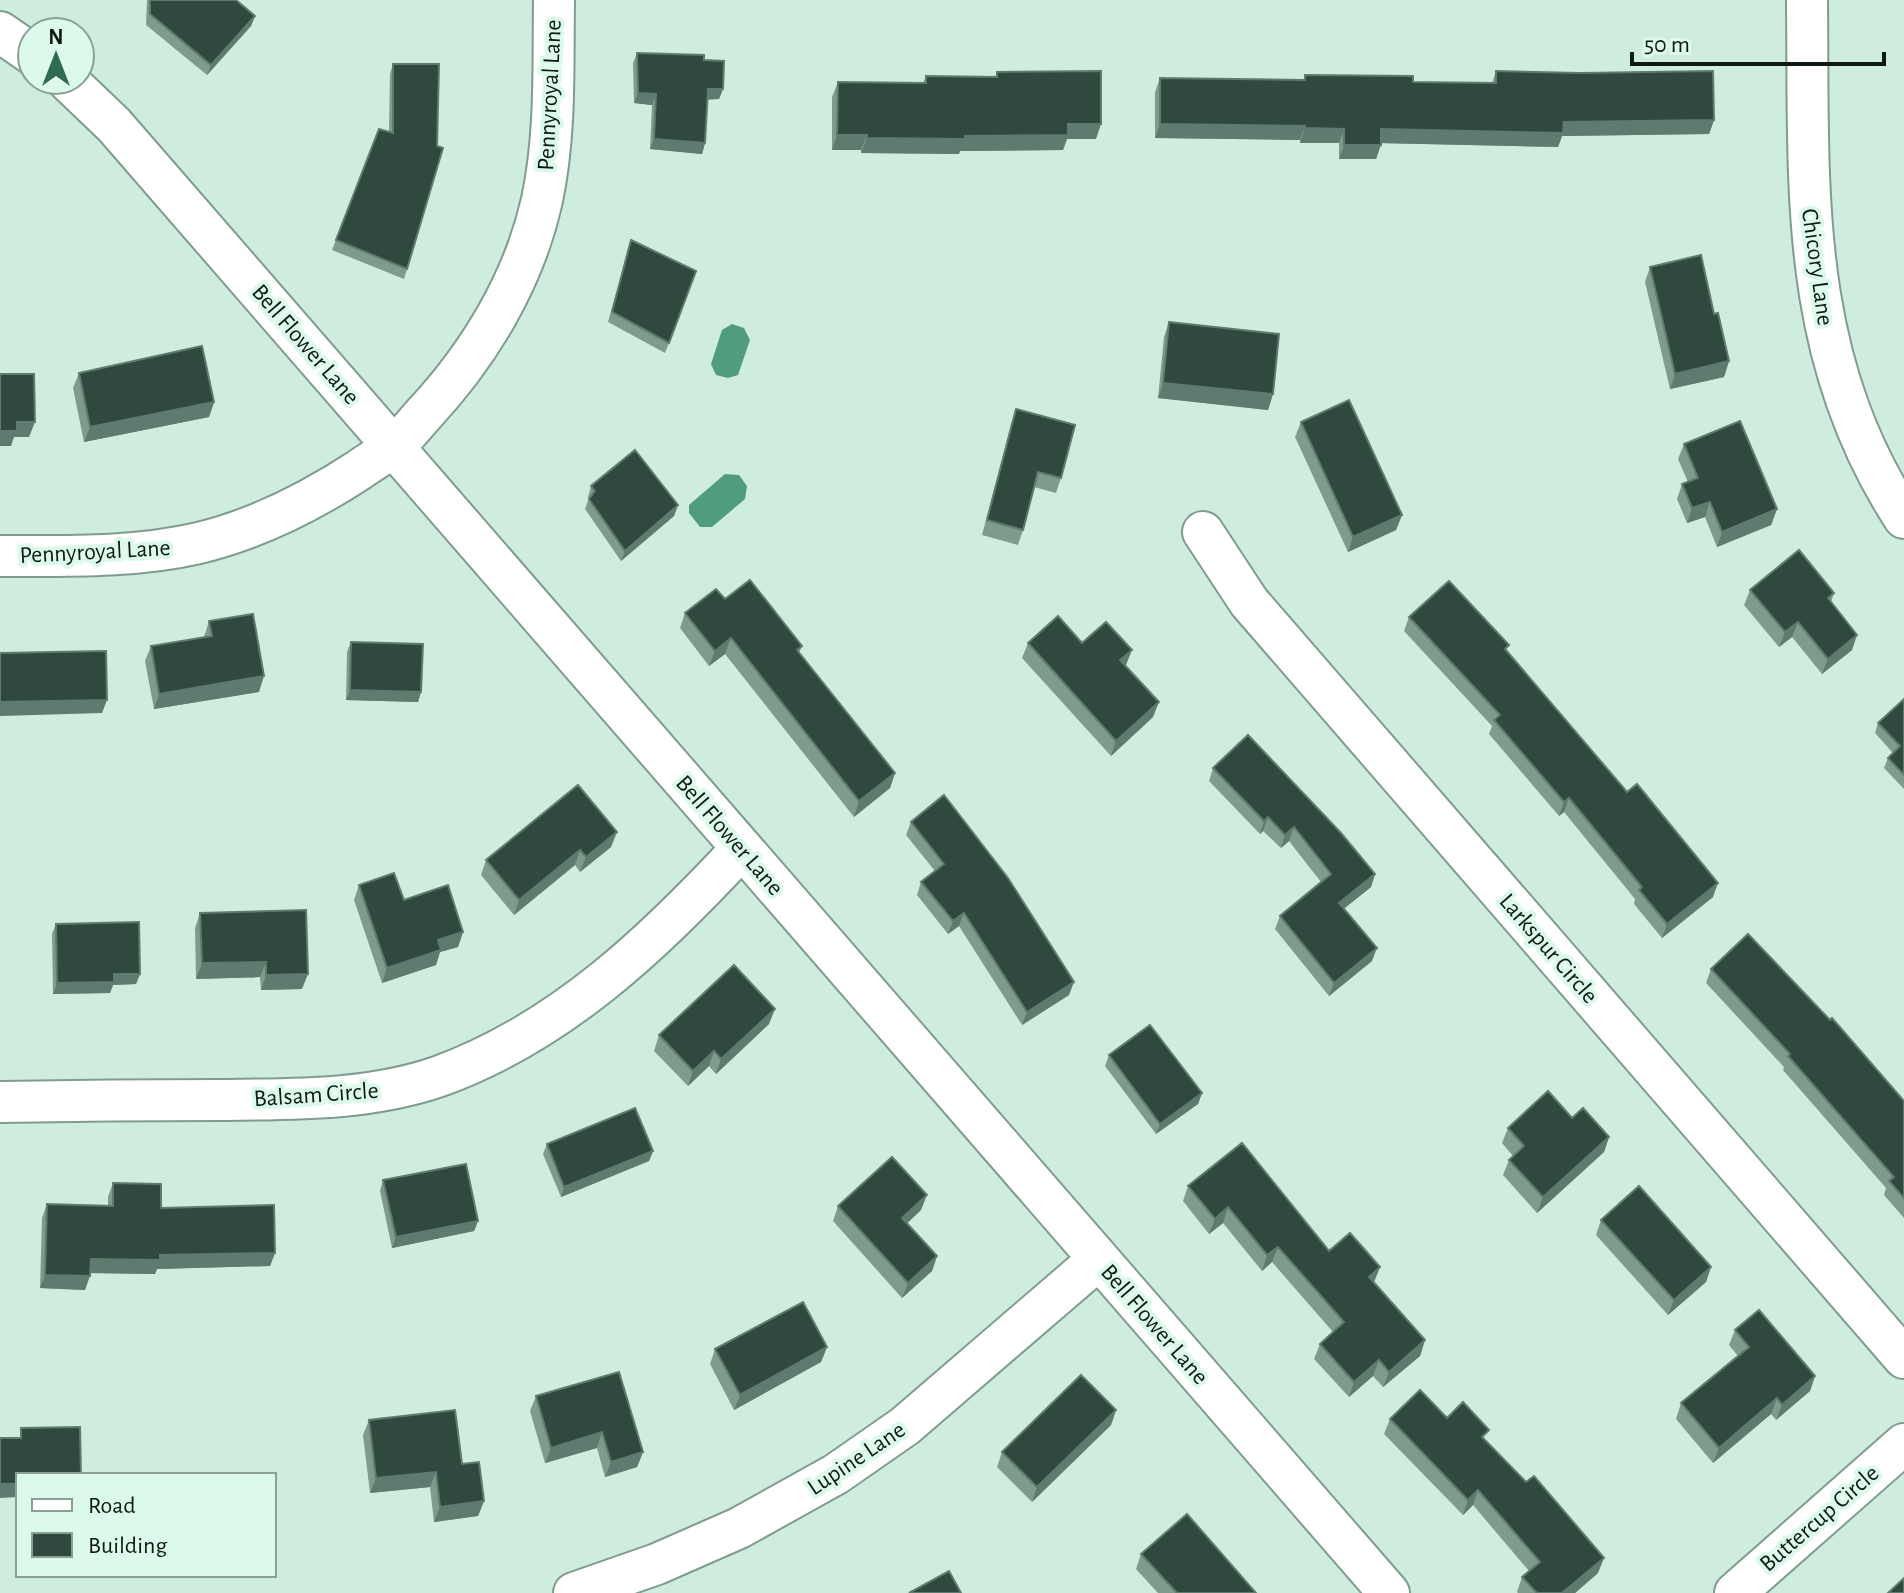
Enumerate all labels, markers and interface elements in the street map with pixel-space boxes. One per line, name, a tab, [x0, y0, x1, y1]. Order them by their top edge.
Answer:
north arrow	[16, 16, 96, 96]
scale bar	[1632, 16, 1884, 66]
street label: Pennyroyal Lane	[534, 19, 566, 171]
text: N	[48, 26, 64, 48]
text: 50 m	[1644, 33, 1690, 57]
street label: Chicory Lane	[1797, 207, 1837, 327]
street label: Bell Flower Lane	[247, 280, 364, 409]
street label: Pennyroyal Lane	[19, 536, 171, 568]
street label: Bell Flower Lane	[671, 771, 788, 900]
street label: Larkspur Circle	[1494, 889, 1602, 1008]
street label: Balsam Circle	[253, 1079, 379, 1111]
street label: Bell Flower Lane	[1096, 1260, 1213, 1389]
street label: Lupine Lane	[803, 1418, 910, 1500]
street label: Buttercup Circle	[1756, 1461, 1884, 1577]
legend	[16, 1473, 276, 1577]
text: Road	[88, 1494, 136, 1518]
text: Building	[88, 1534, 167, 1558]

